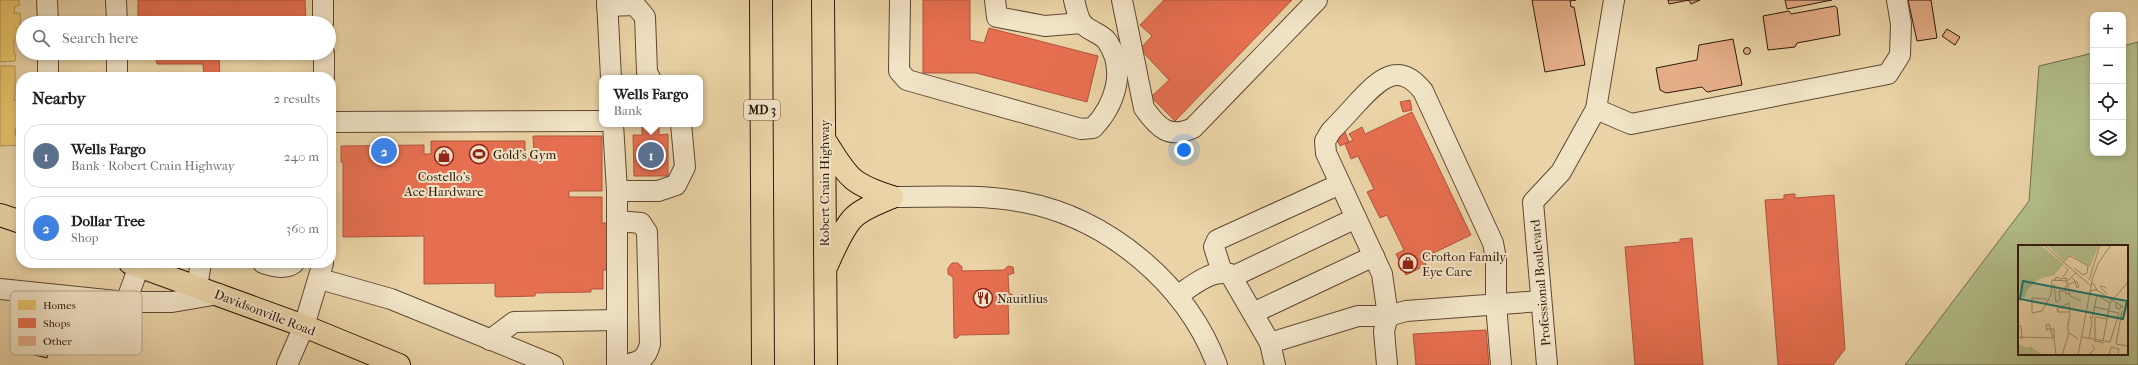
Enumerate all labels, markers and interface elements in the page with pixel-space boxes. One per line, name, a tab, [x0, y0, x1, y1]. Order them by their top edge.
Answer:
map controls	[2090, 12, 2126, 156]
button: +	[2090, 12, 2126, 48]
search box	[16, 16, 336, 60]
icon: search	[30, 27, 52, 49]
text: Search here	[62, 29, 138, 47]
button: −	[2090, 48, 2126, 84]
popup	[599, 75, 703, 127]
button: locate	[2090, 84, 2126, 120]
text: Wells Fargo	[614, 85, 688, 103]
text: Nearby	[32, 88, 86, 108]
text: 2 results	[274, 91, 320, 106]
road number: MD 3	[744, 100, 780, 120]
text: Bank	[614, 103, 642, 118]
street label: Robert Crain Highway	[817, 119, 832, 246]
button: layers	[2090, 120, 2126, 156]
pin: 2	[371, 136, 397, 166]
text: Wells Fargo	[71, 140, 146, 158]
pin: 1	[638, 140, 664, 170]
your location	[1174, 140, 1194, 160]
sports icon: Gold's Gym	[468, 143, 490, 165]
shop icon: Costello's Ace Hardware	[433, 145, 455, 167]
place label: Gold's Gym	[493, 147, 557, 162]
text: 1	[44, 149, 48, 164]
text: 240 m	[284, 149, 319, 164]
text: Bank · Robert Crain Highway	[71, 158, 235, 173]
place label: Costello's Ace Hardware	[403, 169, 484, 199]
text: Dollar Tree	[71, 212, 145, 230]
street label: Professional Boulevard	[1527, 218, 1554, 347]
text: 2	[43, 221, 49, 236]
text: 360 m	[286, 221, 319, 236]
text: Shop	[71, 230, 99, 245]
inset map	[2018, 245, 2128, 355]
place label: Crofton Family Eye Care	[1422, 249, 1507, 279]
shop icon: Crofton Family Eye Care	[1397, 252, 1419, 274]
street label: Davidsonville Road	[212, 286, 318, 339]
restaurant icon: Nauitlius	[972, 287, 994, 309]
legend	[10, 291, 142, 355]
place label: Nauitlius	[997, 291, 1048, 306]
text: Homes	[43, 299, 76, 312]
text: Shops	[43, 317, 70, 330]
text: Other	[43, 335, 72, 348]

